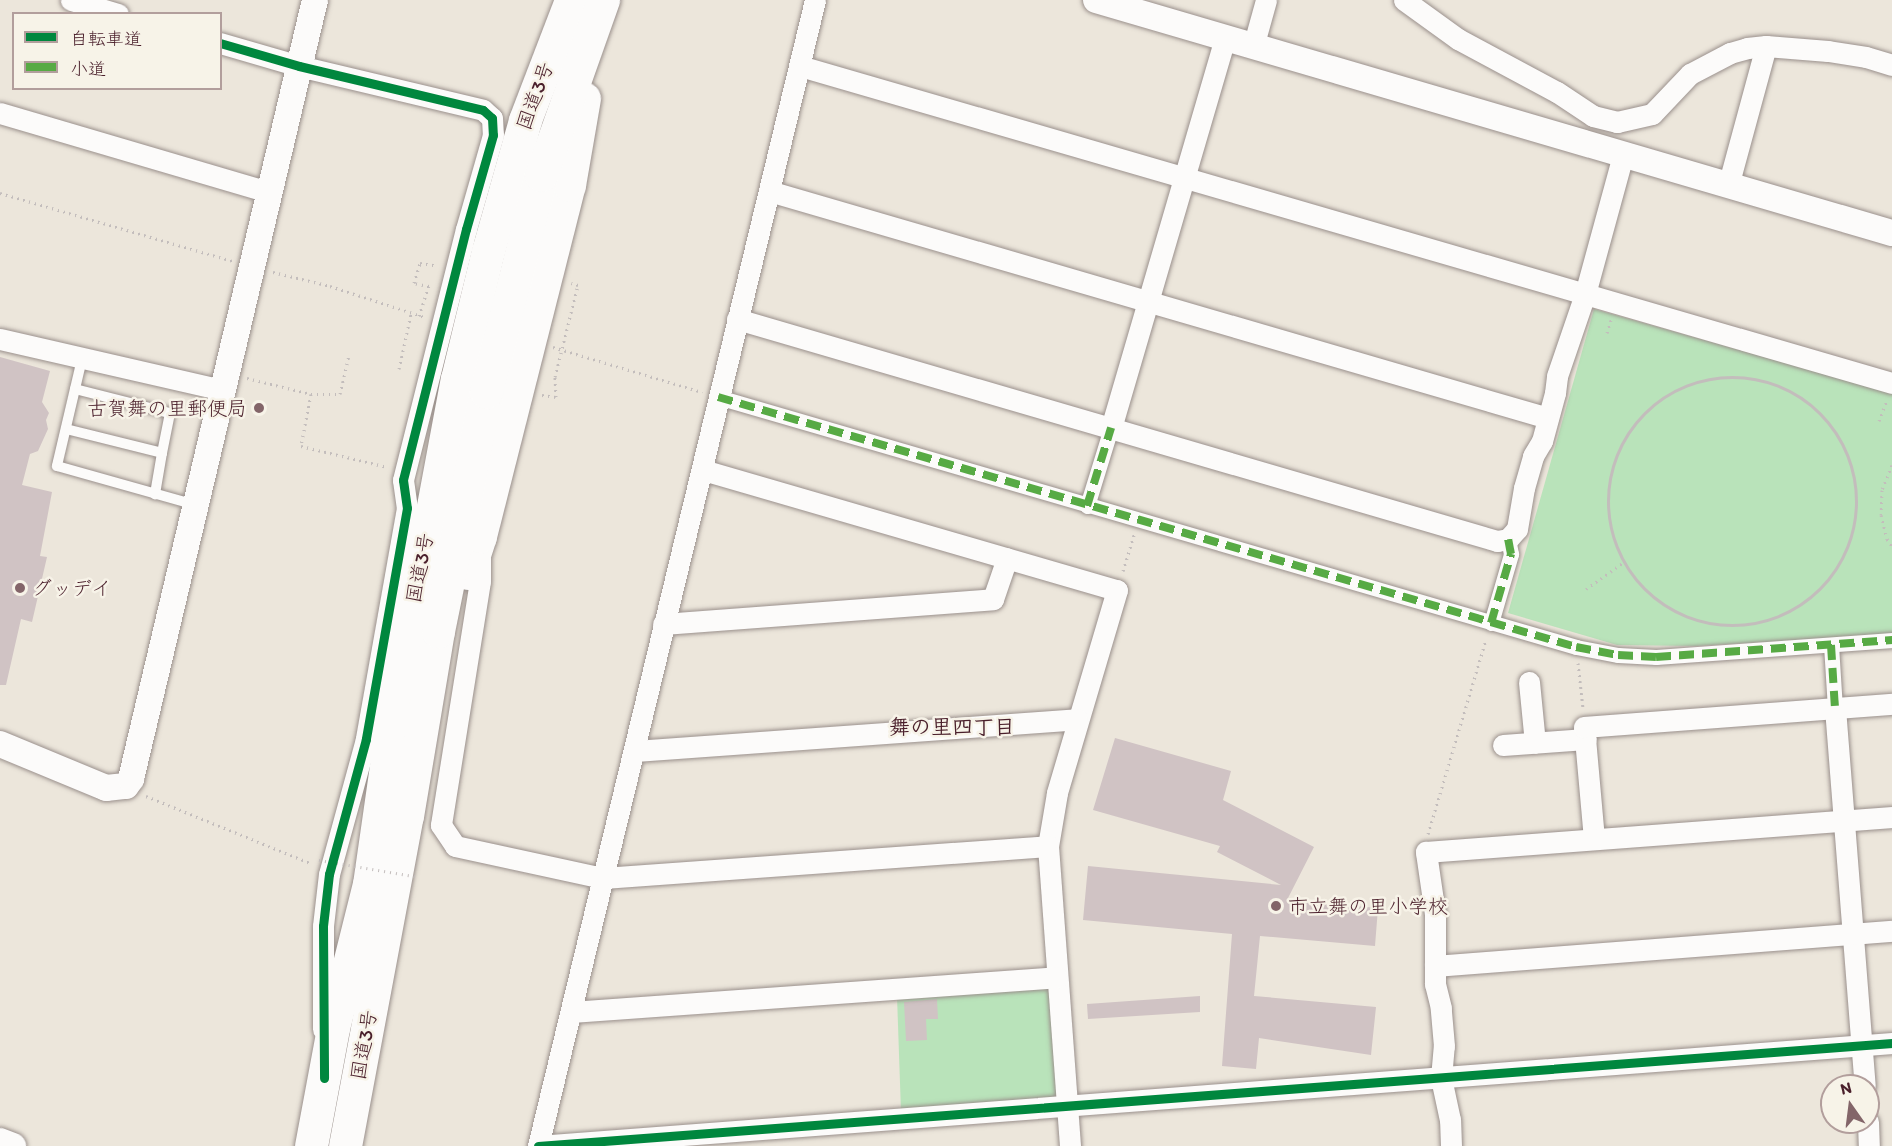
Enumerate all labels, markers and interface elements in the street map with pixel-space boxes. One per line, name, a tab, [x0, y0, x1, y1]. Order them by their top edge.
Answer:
legend	[12, 12, 222, 90]
text: 自転車道	[70, 28, 142, 50]
text: 小道	[70, 58, 106, 80]
street label: 国道3号	[512, 59, 558, 133]
place label: 古賀舞の里郵便局	[87, 396, 247, 420]
marker: 古賀舞の里郵便局	[252, 401, 266, 415]
street label: 国道3号	[401, 531, 439, 605]
place label: グッデイ	[32, 576, 112, 600]
marker: グッデイ	[13, 581, 27, 595]
district label: 舞の里四丁目	[889, 714, 1015, 740]
place label: 市立舞の里小学校	[1288, 894, 1448, 918]
marker: 市立舞の里小学校	[1269, 899, 1283, 913]
street label: 国道3号	[346, 1008, 382, 1082]
north arrow	[1820, 1074, 1880, 1134]
text: N	[1838, 1077, 1854, 1099]

